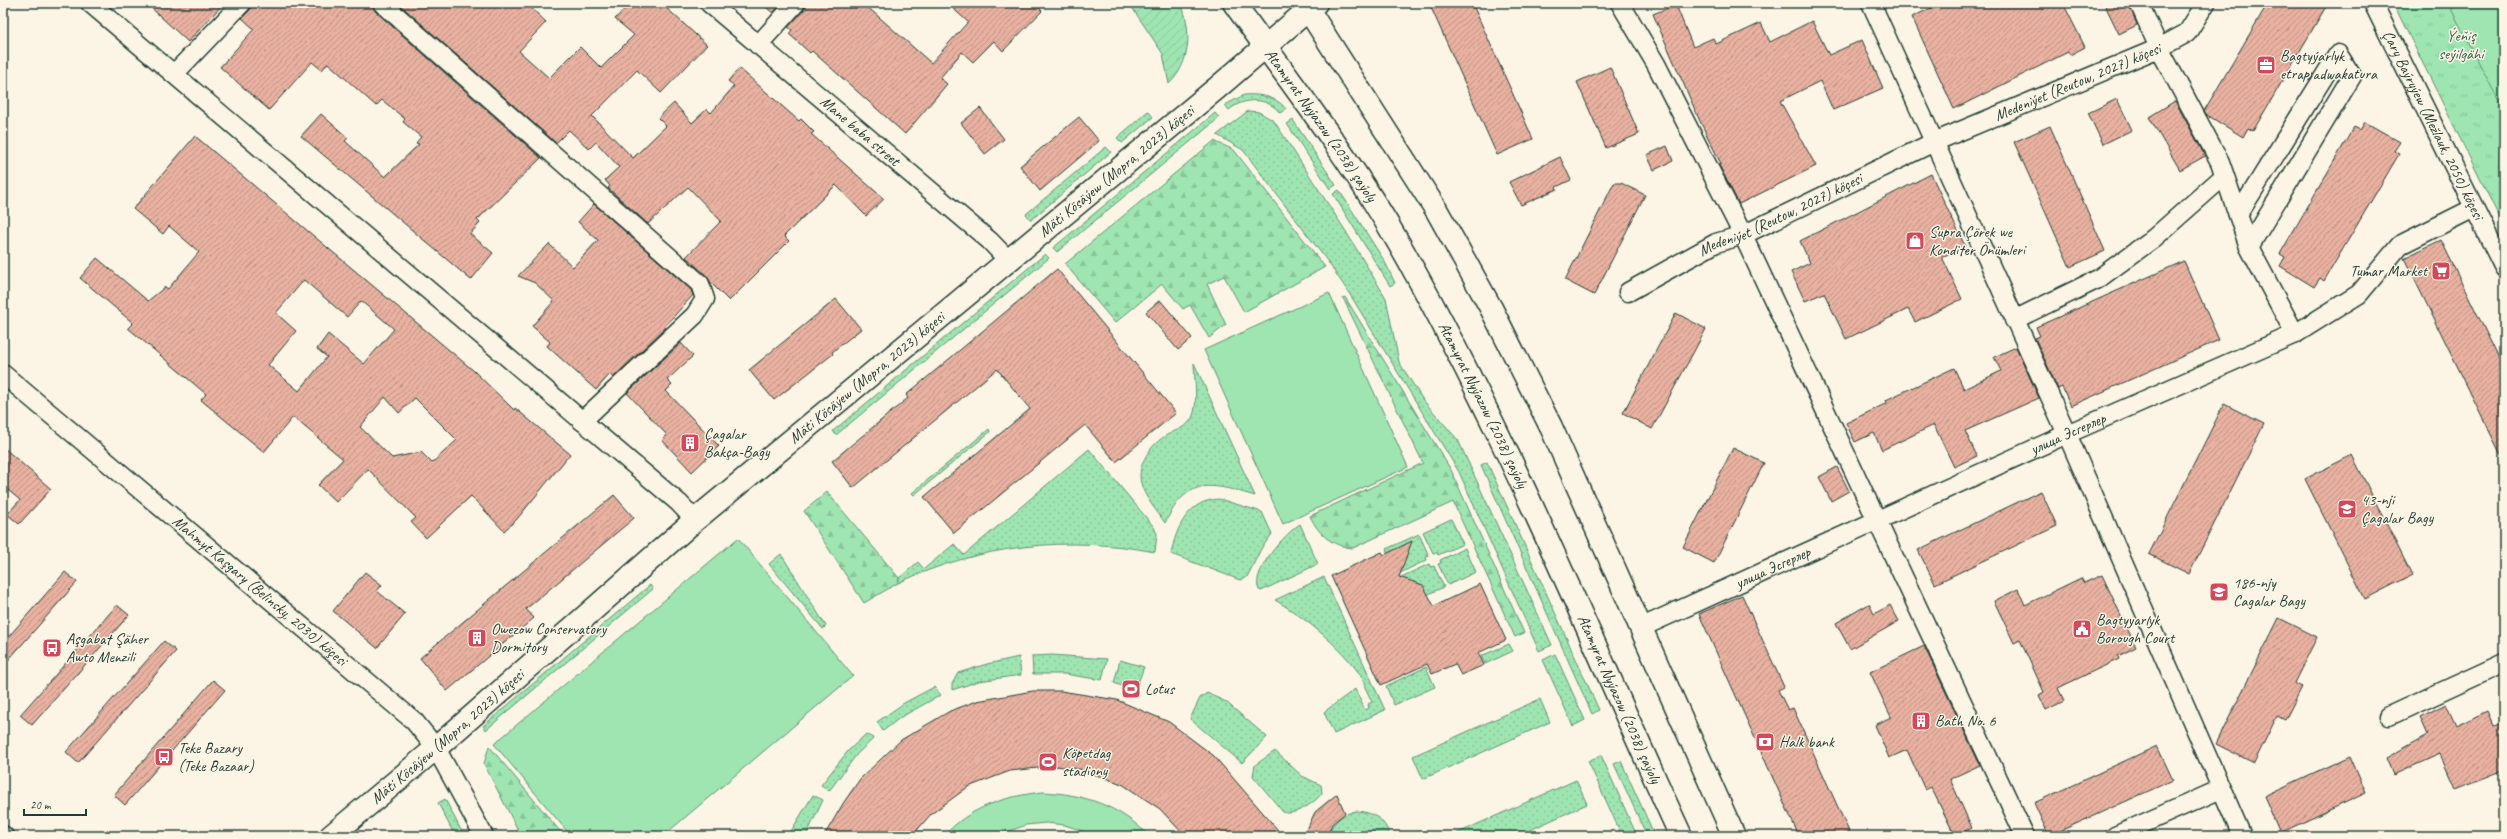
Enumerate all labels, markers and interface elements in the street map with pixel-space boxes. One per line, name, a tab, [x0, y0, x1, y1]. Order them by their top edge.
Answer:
park label: Ýeňiş seýilgähi	[2439, 26, 2485, 64]
street label: Çary Baýryýew (Mežlauk, 2050) köçesi	[2378, 27, 2489, 225]
street label: Medeniýet (Reutow, 2027) köçesi	[1992, 38, 2166, 126]
street label: Atamyrat Nyýazow (2038) şaýoly	[1260, 45, 1382, 207]
place label: Bagtyýarlyk etrap adwakatura	[2280, 46, 2378, 84]
office icon: Bagtyýarlyk etrap adwakatura	[2255, 54, 2277, 76]
street label: Mane baba street	[816, 92, 905, 172]
street label: Mäti Kösäýew (Mopra, 2023) köçesi	[1034, 100, 1200, 242]
street label: Medeniýet (Reutow, 2027) köçesi	[1695, 168, 1867, 261]
place label: Supra Çörek we Konditer Önümleri	[1929, 222, 2027, 260]
shop icon: Supra Çörek we Konditer Önümleri	[1904, 230, 1926, 252]
supermarket icon: Tumar Market	[2430, 260, 2452, 282]
place label: Tumar Market	[2350, 261, 2429, 281]
street label: Mäti Kösäýew (Mopra, 2023) köçesi	[785, 306, 950, 448]
street label: Atamyrat Nyýazow (2038) şaýoly	[1434, 319, 1533, 493]
street label: улица Эсгерлер	[2026, 408, 2110, 460]
place label: Çagalar Bakça-Bagy	[704, 424, 771, 462]
building icon: Çagalar Bakça-Bagy	[679, 432, 701, 454]
place label: 43-nji Çagalar Bagy	[2361, 490, 2435, 528]
school or university icon: 43-nji Çagalar Bagy	[2336, 498, 2358, 520]
street label: Mahmyt Kaşgary (Belinsky, 2030) köçesi	[168, 511, 353, 671]
street label: улица Эсгерлер	[1731, 541, 1815, 594]
place label: 186-njy Cagalar Bagy	[2233, 573, 2307, 611]
school or university icon: 186-njy Cagalar Bagy	[2208, 581, 2230, 603]
place label: Bagtyyarlyk Borough Court	[2096, 610, 2176, 648]
street label: Atamyrat Nyýazow (2038) şaýoly	[1573, 612, 1666, 788]
public building icon: Bagtyyarlyk Borough Court	[2071, 618, 2093, 640]
place label: Owezow Conservatory Dormitory	[491, 619, 608, 657]
building icon: Owezow Conservatory Dormitory	[466, 627, 488, 649]
place label: Aşgabat Şäher Awto Menzili	[66, 629, 149, 667]
bus stop icon: Aşgabat Şäher Awto Menzili	[41, 637, 63, 659]
street label: Mäti Kösäýew (Mopra, 2023) köçesi	[367, 664, 530, 808]
sports icon: Lotus	[1120, 678, 1142, 700]
place label: Lotus	[1145, 679, 1176, 699]
building icon: Bath No. 6	[1910, 710, 1932, 732]
place label: Bath No. 6	[1935, 711, 1996, 731]
bank icon: Halk bank	[1754, 731, 1776, 753]
place label: Halk bank	[1779, 732, 1835, 752]
place label: Teke Bazary (Teke Bazaar)	[178, 738, 254, 776]
place label: Köpetdag stadiony	[1062, 743, 1112, 781]
bus stop icon: Teke Bazary (Teke Bazaar)	[153, 746, 175, 768]
sports icon: Köpetdag stadiony	[1037, 751, 1059, 773]
scale bar	[24, 791, 86, 817]
text: 20 m	[30, 797, 52, 813]

